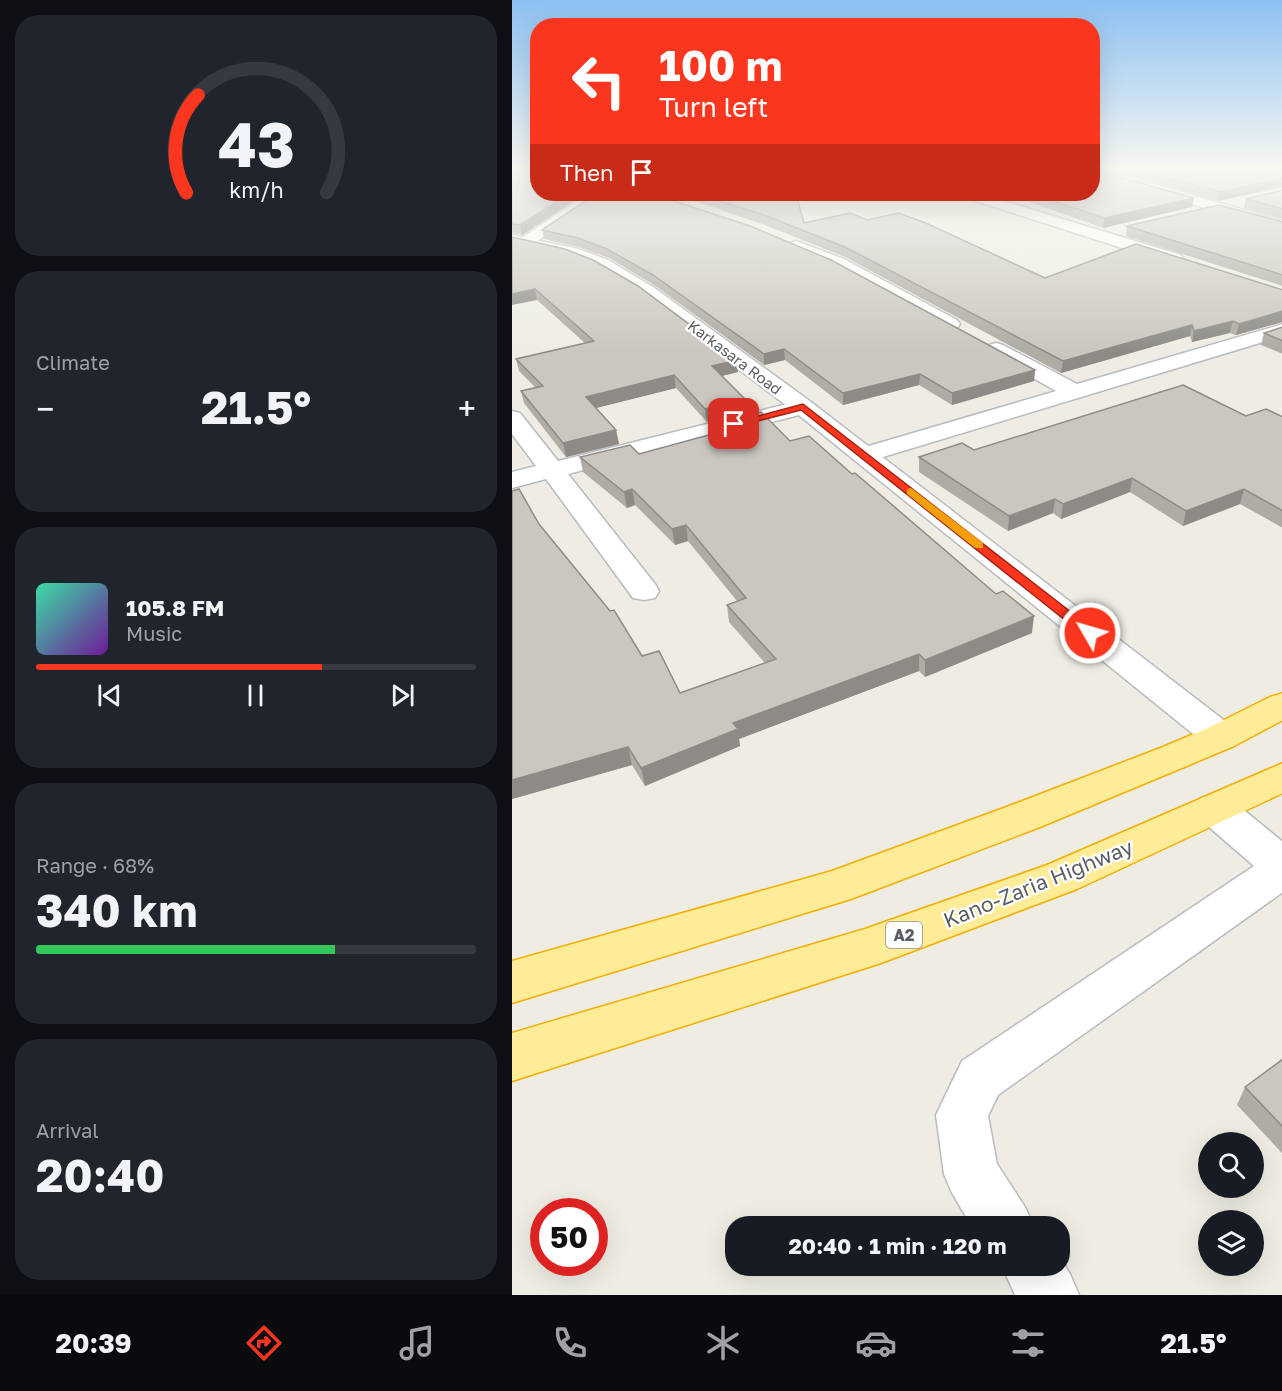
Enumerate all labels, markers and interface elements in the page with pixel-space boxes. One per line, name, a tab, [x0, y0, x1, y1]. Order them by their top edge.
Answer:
text: 100 m	[659, 40, 782, 90]
icon: left	[560, 42, 638, 120]
text: Turn left	[659, 91, 768, 123]
text: 43	[217, 106, 295, 181]
icon: arrive	[625, 156, 658, 189]
text: Then	[560, 159, 613, 186]
text: km/h	[229, 177, 283, 203]
street label: Karkasara Road	[685, 316, 785, 398]
text: Climate	[36, 350, 110, 374]
text: 21.5°	[201, 380, 311, 434]
text: −	[36, 389, 54, 428]
text: +	[458, 389, 476, 428]
pin	[708, 398, 759, 449]
icon: arrive	[717, 407, 750, 440]
text: 105.8 FM	[126, 594, 224, 621]
position arrow	[1058, 601, 1122, 665]
text: Music	[126, 621, 182, 645]
icon: previous	[93, 679, 126, 712]
icon: pause	[239, 679, 272, 712]
icon: next	[386, 679, 419, 712]
street label: Kano-Zaria Highway	[939, 833, 1137, 933]
text: Range · 68%	[36, 853, 154, 877]
text: 340 km	[36, 883, 198, 937]
road number: A2	[886, 922, 922, 948]
text: Arrival	[36, 1118, 99, 1142]
map controls	[1198, 1132, 1264, 1276]
button: search	[1198, 1132, 1264, 1198]
text: 20:40	[36, 1148, 164, 1202]
speed limit sign: 50	[530, 1198, 608, 1276]
button: layers	[1198, 1210, 1264, 1276]
text: 20:40 · 1 min · 120 m	[788, 1232, 1007, 1259]
icon: directions	[243, 1322, 285, 1364]
icon: music	[396, 1322, 438, 1364]
icon: phone	[549, 1322, 591, 1364]
icon: climate	[702, 1322, 744, 1364]
icon: car	[855, 1322, 897, 1364]
icon: filters	[1007, 1322, 1049, 1364]
text: 20:39	[55, 1327, 132, 1359]
text: 21.5°	[1160, 1327, 1226, 1359]

